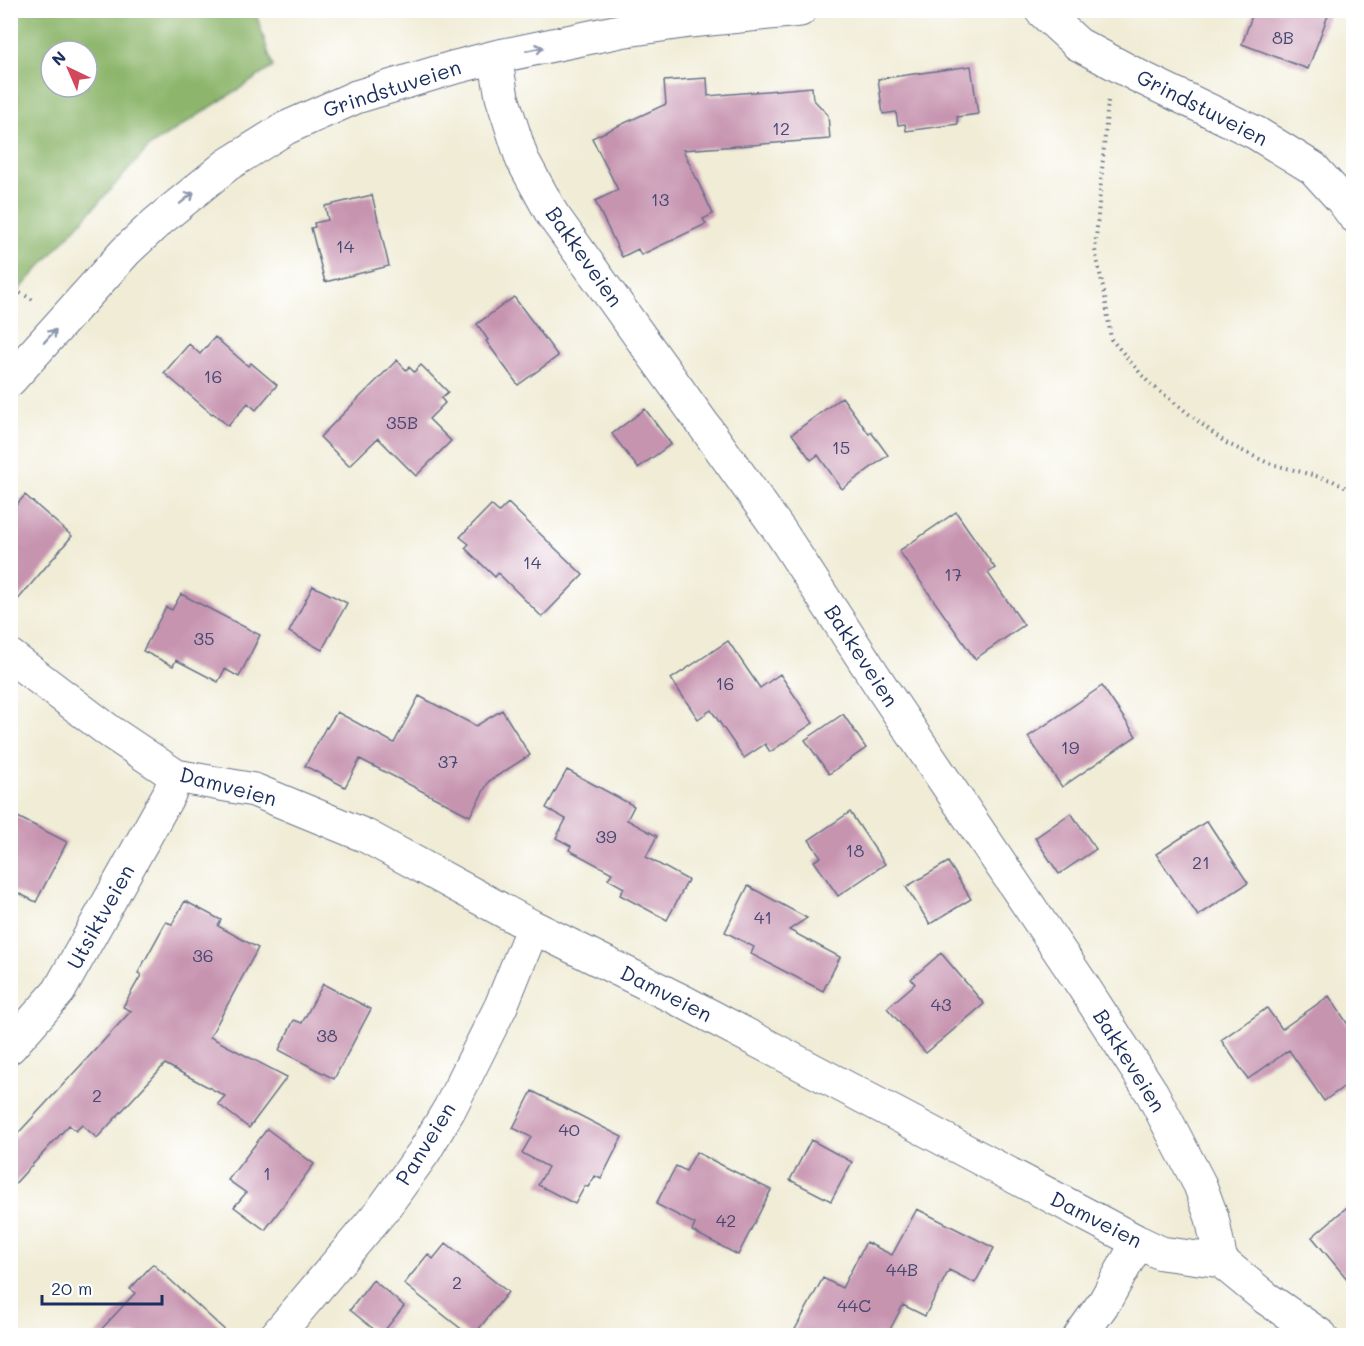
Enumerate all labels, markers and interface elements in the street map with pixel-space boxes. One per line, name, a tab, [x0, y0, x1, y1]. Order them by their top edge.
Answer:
house number: 8B	[1272, 25, 1294, 49]
north arrow	[39, 39, 99, 99]
one-way arrow	[525, 43, 544, 54]
text: N	[47, 46, 70, 70]
street label: Grindstuveien	[319, 53, 464, 123]
street label: Grindstuveien	[1133, 62, 1273, 151]
house number: 12	[772, 116, 790, 140]
house number: 13	[651, 187, 669, 211]
one-way arrow	[178, 191, 194, 204]
street label: Bakkeveien	[541, 201, 630, 312]
house number: 14	[336, 234, 355, 258]
one-way arrow	[43, 329, 57, 344]
house number: 16	[204, 364, 222, 388]
house number: 35B	[386, 410, 418, 434]
house number: 15	[832, 435, 850, 459]
house number: 14	[523, 550, 542, 574]
house number: 17	[944, 562, 962, 586]
street label: Bakkeveien	[819, 599, 905, 711]
house number: 35	[193, 626, 215, 650]
house number: 16	[716, 671, 734, 695]
house number: 19	[1061, 735, 1080, 759]
house number: 37	[438, 749, 458, 773]
street label: Damveien	[177, 760, 280, 811]
house number: 39	[595, 824, 617, 848]
house number: 18	[846, 838, 865, 862]
house number: 21	[1192, 850, 1210, 874]
street label: Utsiktveien	[60, 859, 139, 973]
house number: 41	[754, 905, 772, 929]
house number: 36	[192, 943, 214, 967]
street label: Damveien	[616, 958, 717, 1027]
house number: 43	[930, 992, 952, 1016]
street label: Bakkeveien	[1088, 1004, 1173, 1117]
house number: 38	[316, 1023, 338, 1047]
house number: 2	[92, 1083, 102, 1107]
street label: Panveien	[389, 1097, 461, 1190]
house number: 40	[558, 1117, 580, 1141]
house number: 1	[263, 1161, 271, 1185]
street label: Damveien	[1046, 1184, 1147, 1253]
house number: 42	[716, 1208, 736, 1232]
house number: 44B	[886, 1257, 918, 1281]
scale bar	[42, 1268, 162, 1306]
house number: 2	[452, 1270, 462, 1294]
text: 20 m	[51, 1276, 92, 1300]
house number: 44C	[837, 1293, 871, 1317]

